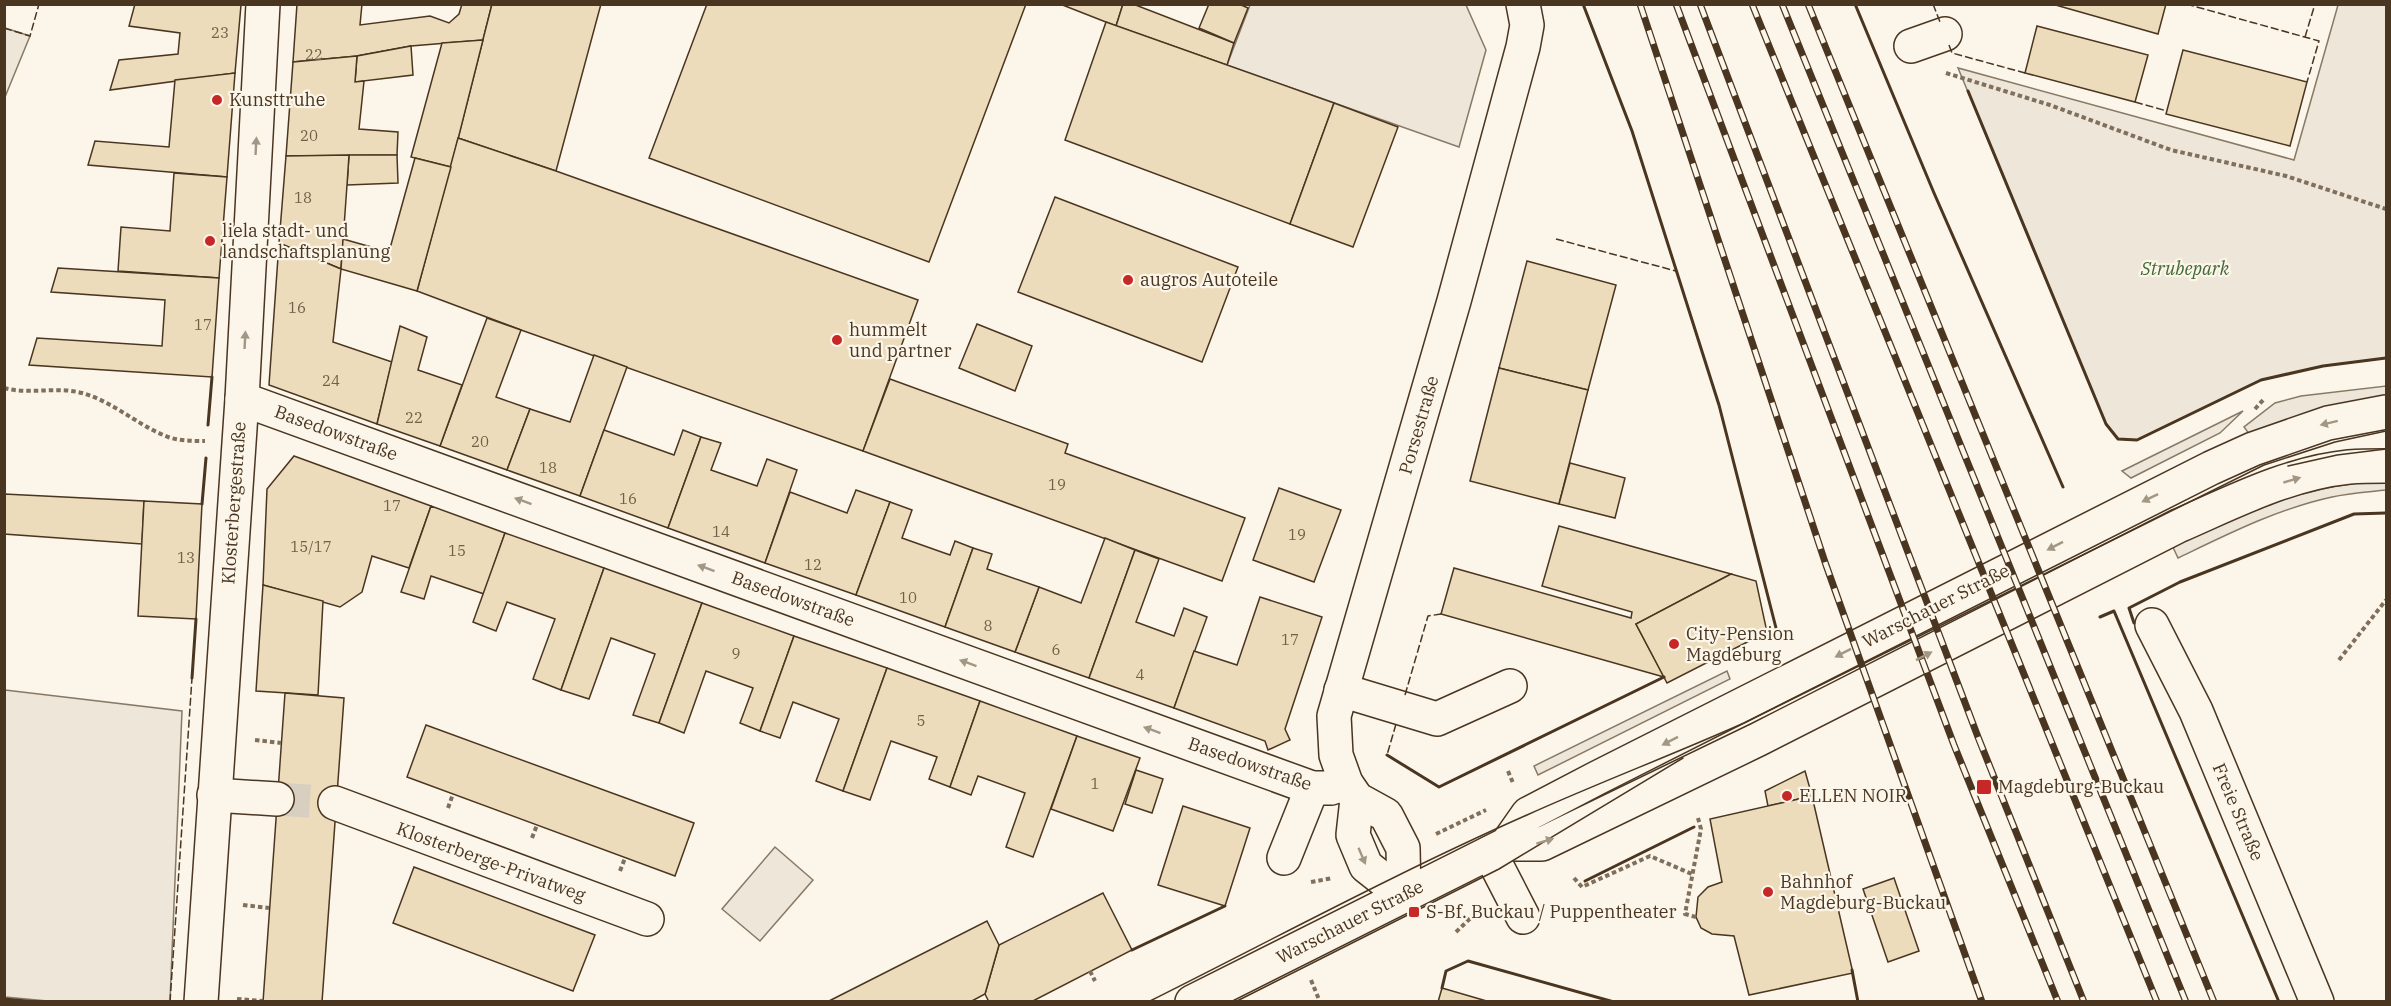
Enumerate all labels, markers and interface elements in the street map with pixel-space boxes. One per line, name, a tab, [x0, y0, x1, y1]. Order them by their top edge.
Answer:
house number: 23	[211, 23, 229, 42]
house number: 22	[305, 45, 323, 64]
place label: Kunsttruhe	[229, 88, 325, 111]
marker: Kunsttruhe	[210, 93, 224, 107]
house number: 20	[300, 126, 318, 145]
one-way arrow	[251, 136, 260, 155]
house number: 18	[294, 188, 312, 207]
place label: liela stadt- und landschaftsplanung	[222, 219, 390, 263]
marker: liela stadt- und landschaftsplanung	[203, 234, 217, 248]
park label: Strubepark	[2140, 257, 2230, 280]
place label: augros Autoteile	[1140, 268, 1278, 291]
marker: augros Autoteile	[1121, 273, 1135, 287]
house number: 16	[288, 298, 306, 317]
house number: 17	[194, 315, 212, 334]
place label: hummelt und partner	[849, 318, 951, 362]
one-way arrow	[240, 331, 249, 350]
marker: hummelt und partner	[830, 333, 844, 347]
house number: 24	[322, 371, 340, 390]
street label: Porsestraße	[1393, 373, 1444, 477]
street label: Basedowstraße	[271, 400, 401, 465]
house number: 22	[405, 408, 423, 427]
one-way arrow	[2320, 419, 2338, 428]
street label: Klosterbergestraße	[216, 421, 251, 585]
house number: 20	[471, 432, 489, 451]
house number: 18	[539, 458, 557, 477]
house number: 19	[1048, 475, 1066, 494]
one-way arrow	[2284, 475, 2302, 484]
house number: 16	[619, 489, 637, 508]
one-way arrow	[2141, 494, 2158, 503]
house number: 17	[383, 496, 401, 515]
one-way arrow	[514, 496, 532, 506]
house number: 14	[712, 522, 730, 541]
house number: 19	[1288, 525, 1306, 544]
house number: 15/17	[290, 537, 332, 556]
house number: 15	[448, 541, 466, 560]
one-way arrow	[2046, 541, 2063, 550]
house number: 13	[177, 548, 195, 567]
house number: 12	[804, 555, 822, 574]
street label: Warschauer Straße	[1858, 559, 2013, 653]
one-way arrow	[697, 562, 715, 572]
street label: Basedowstraße	[728, 566, 858, 631]
house number: 10	[899, 588, 917, 607]
house number: 8	[983, 616, 993, 635]
place label: City-Pension Magdeburg	[1686, 622, 1794, 666]
house number: 17	[1281, 630, 1299, 649]
marker: City-Pension Magdeburg	[1667, 637, 1681, 651]
house number: 6	[1051, 640, 1061, 659]
house number: 9	[731, 644, 741, 663]
one-way arrow	[1835, 648, 1852, 658]
one-way arrow	[1915, 651, 1933, 661]
one-way arrow	[959, 658, 977, 667]
house number: 4	[1135, 665, 1145, 684]
house number: 5	[916, 711, 926, 730]
one-way arrow	[1142, 724, 1160, 734]
street label: Basedowstraße	[1185, 732, 1315, 795]
one-way arrow	[1661, 736, 1678, 746]
street label: Freie Straße	[2208, 760, 2269, 864]
house number: 1	[1090, 774, 1100, 793]
place label: Magdeburg-Buckau	[1998, 775, 2164, 798]
marker: Magdeburg-Buckau	[1975, 778, 1993, 796]
place label: ELLEN NOIR	[1799, 784, 1907, 807]
marker: ELLEN NOIR	[1780, 789, 1794, 803]
street label: Klosterberge-Privatweg	[394, 817, 589, 907]
one-way arrow	[1536, 836, 1554, 845]
one-way arrow	[1357, 847, 1367, 865]
place label: Bahnhof Magdeburg-Buckau	[1780, 870, 1946, 914]
street label: Warschauer Straße	[1272, 875, 1427, 969]
marker: Bahnhof Magdeburg-Buckau	[1761, 885, 1775, 899]
place label: S-Bf. Buckau / Puppentheater	[1426, 900, 1676, 923]
marker: S-Bf. Buckau / Puppentheater	[1407, 905, 1421, 919]

